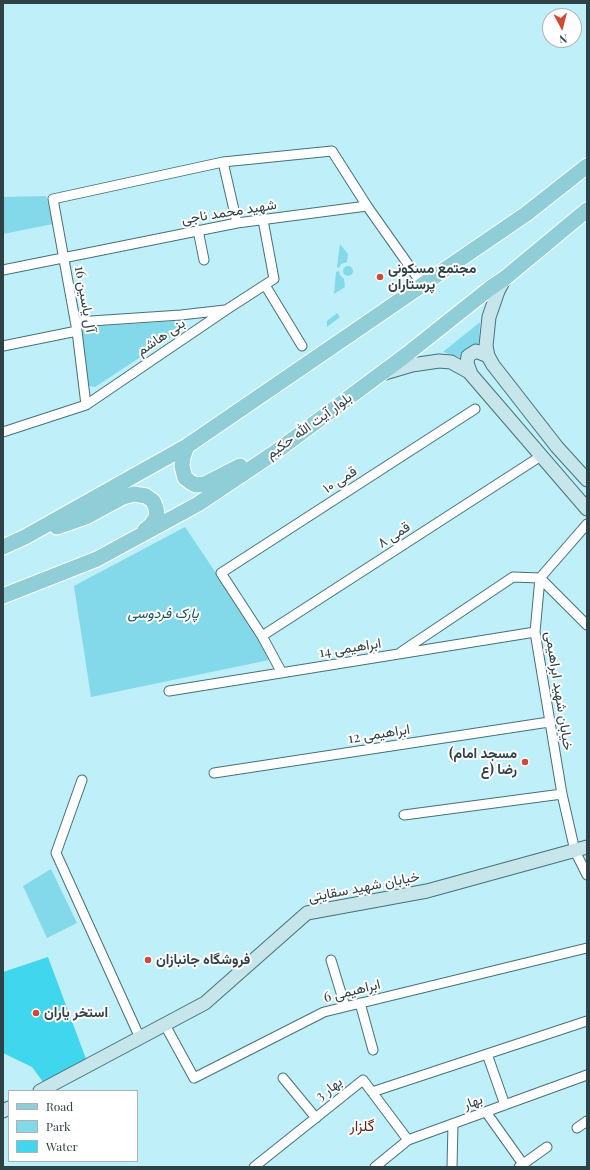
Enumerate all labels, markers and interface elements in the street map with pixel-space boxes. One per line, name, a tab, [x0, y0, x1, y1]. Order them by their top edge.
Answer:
north arrow	[542, 8, 582, 48]
text: N	[559, 31, 568, 47]
street label: شهید محمد ناجی	[180, 196, 278, 228]
place label: مجتمع مسکونی پرستاران	[388, 261, 476, 294]
street label: آل یاسین 16	[71, 264, 99, 334]
marker: مجتمع مسکونی پرستاران	[375, 272, 385, 282]
street label: بنی هاشم	[134, 315, 188, 359]
street label: بلوار آیت الله حکیم	[263, 389, 355, 463]
street label: قمی ۱۰	[320, 463, 360, 497]
street label: قمی ۸	[375, 518, 413, 552]
park label: پارک فردوسی	[127, 606, 199, 622]
street label: خیابان شهید ابراهیمی	[541, 630, 577, 752]
street label: ابراهیمی 14	[318, 635, 382, 661]
street label: ابراهیمی 12	[347, 721, 411, 747]
place label: (مسجد امام رضا (ع	[449, 746, 517, 778]
marker: (مسجد امام رضا (ع	[520, 757, 530, 767]
street label: خیابان شهید سقایتی	[307, 868, 421, 906]
place label: فروشگاه جانبازان	[156, 952, 250, 968]
marker: فروشگاه جانبازان	[143, 955, 153, 965]
street label: ابراهیمی 6	[322, 976, 382, 1006]
place label: استخر یاران	[44, 1005, 108, 1021]
marker: استخر یاران	[31, 1008, 41, 1018]
street label: بهار 3	[312, 1073, 346, 1105]
legend	[8, 1090, 138, 1162]
street label: بهار	[461, 1091, 485, 1113]
text: Road	[46, 1098, 73, 1114]
district label: گلزار	[350, 1117, 374, 1135]
text: Park	[46, 1118, 71, 1134]
text: Water	[46, 1138, 78, 1154]

